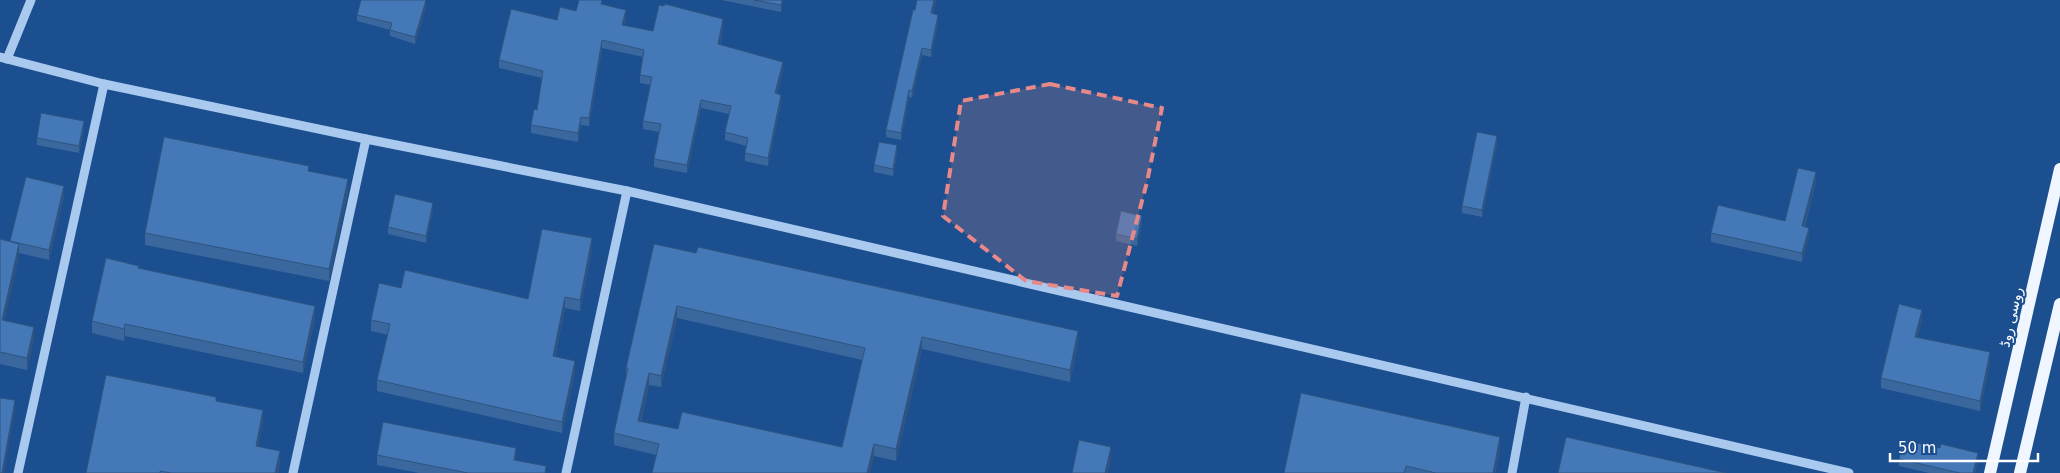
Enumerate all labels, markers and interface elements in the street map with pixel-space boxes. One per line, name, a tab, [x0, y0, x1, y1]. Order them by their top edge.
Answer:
street label: روسی روڈ	[1996, 285, 2027, 349]
scale bar	[1890, 430, 2038, 462]
text: 50 m	[1898, 439, 1936, 457]

